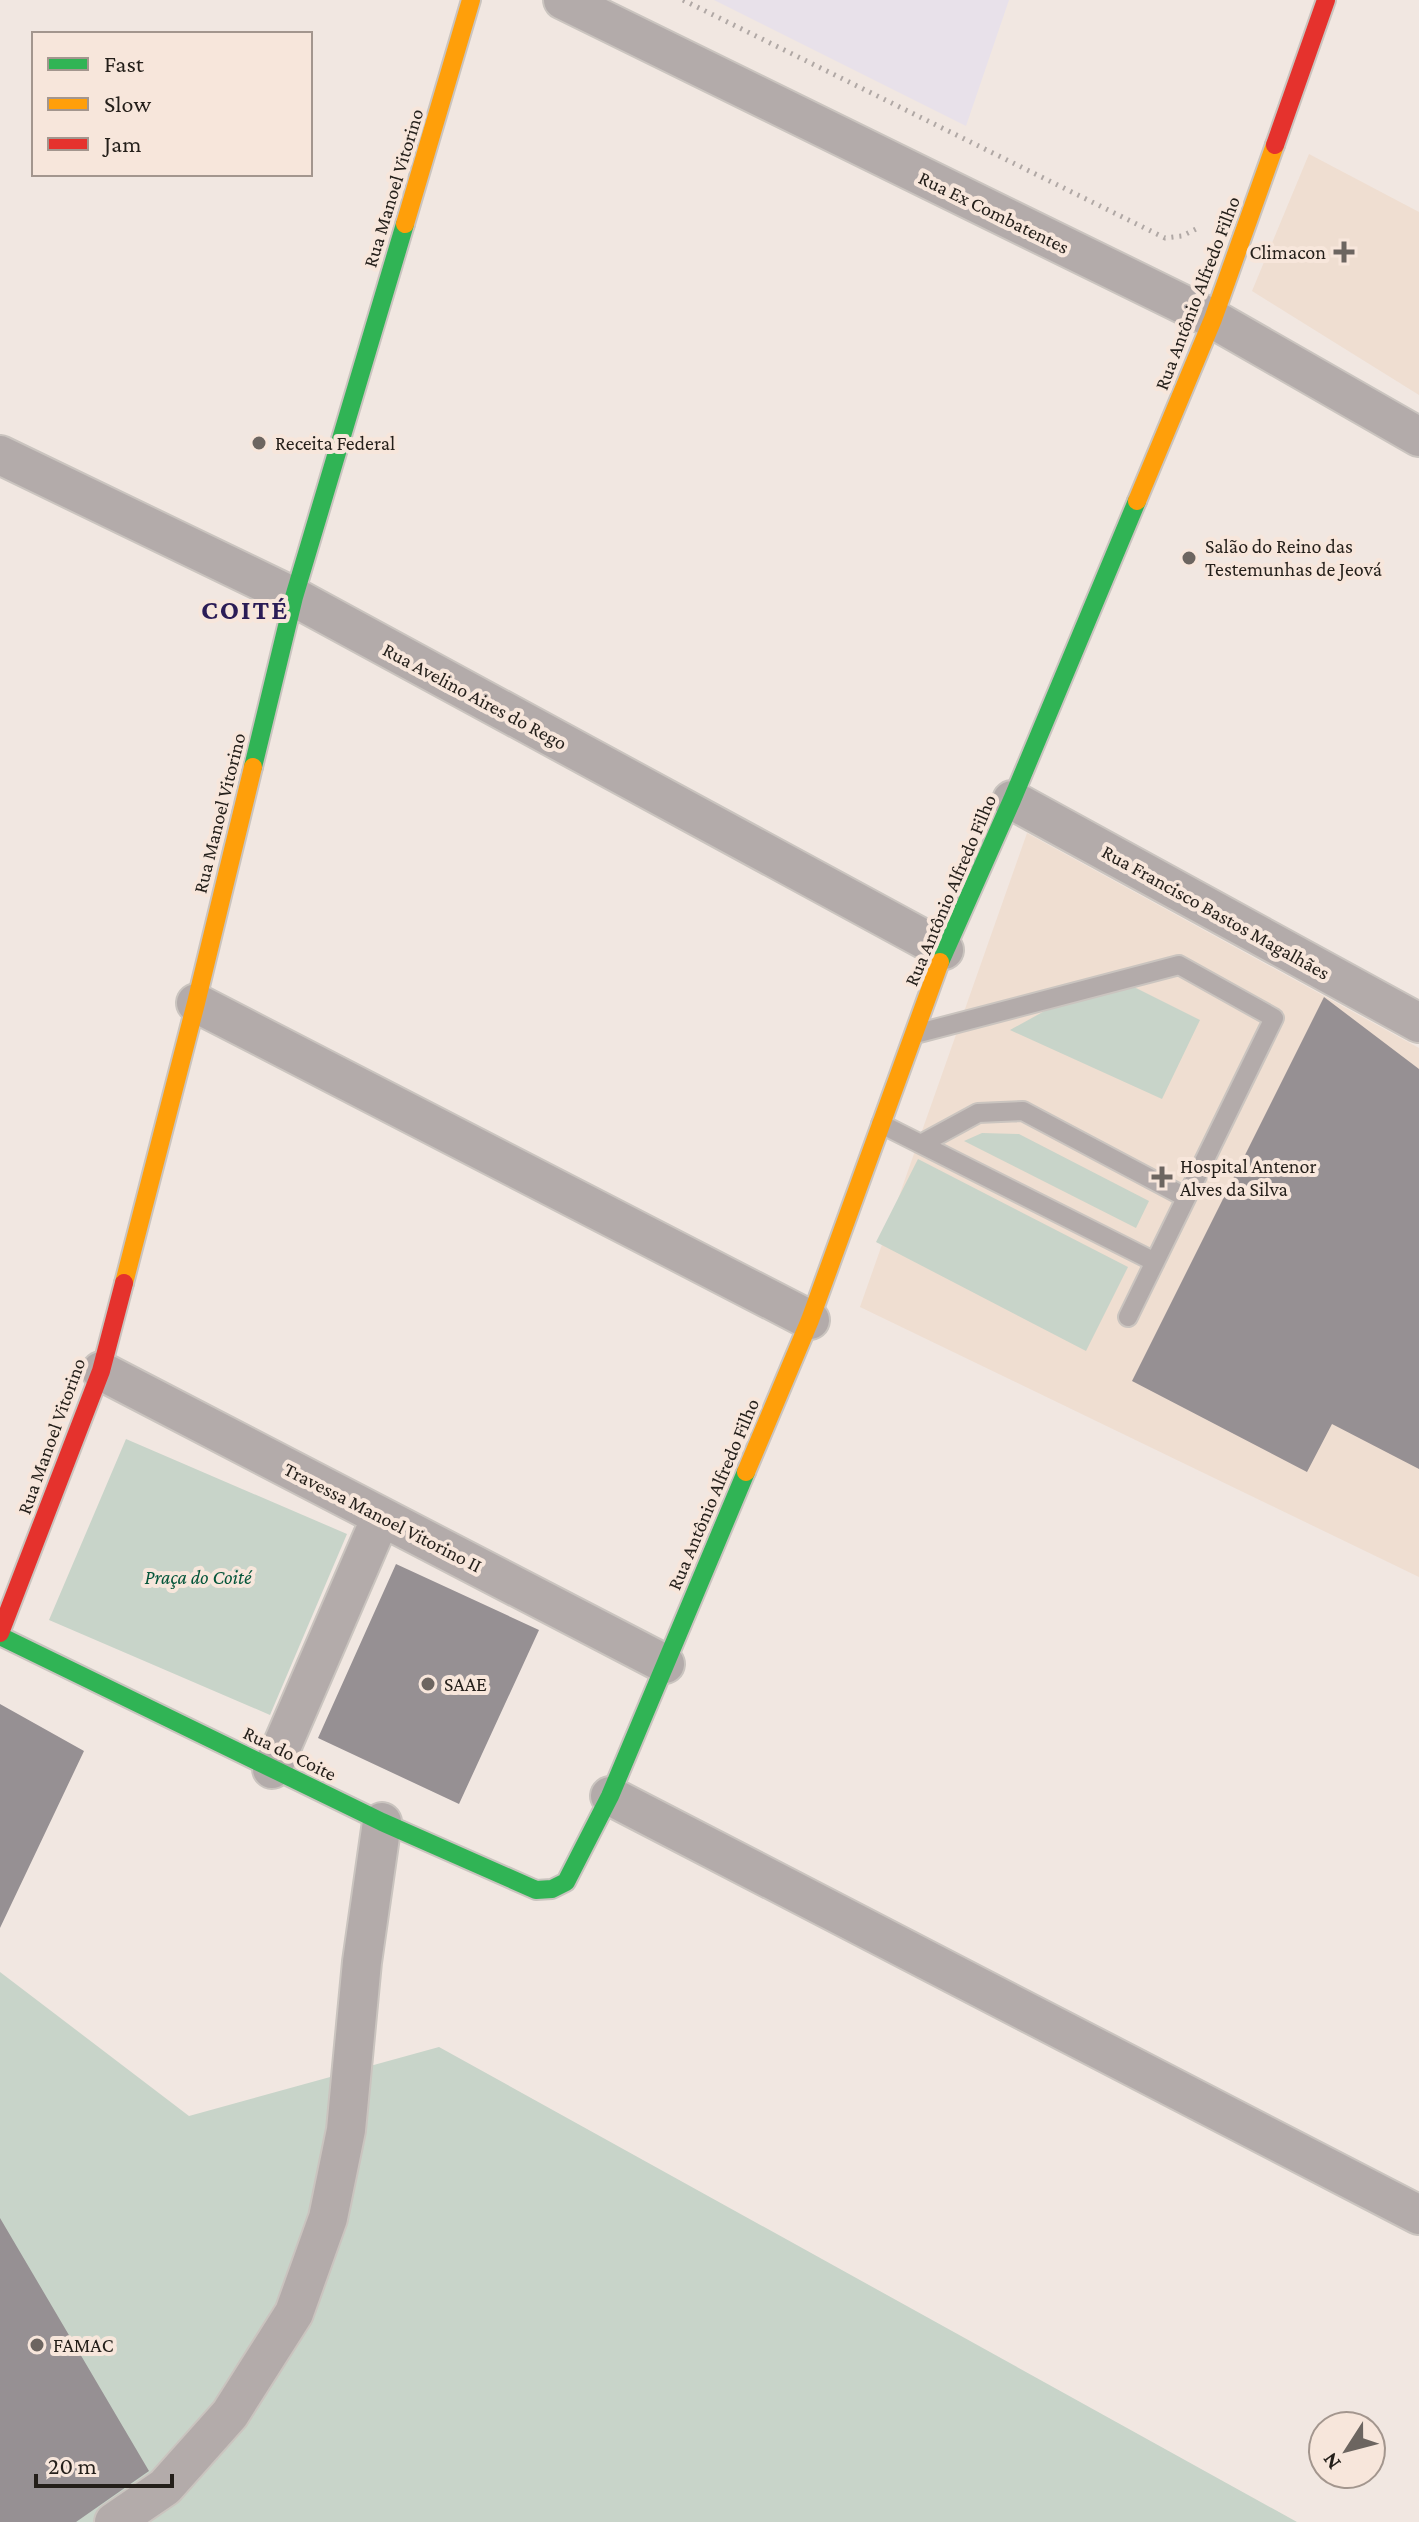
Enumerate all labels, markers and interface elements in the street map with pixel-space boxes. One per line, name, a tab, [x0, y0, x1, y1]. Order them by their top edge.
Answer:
legend	[32, 32, 312, 176]
text: Fast	[104, 50, 145, 77]
text: Slow	[104, 90, 151, 117]
street label: Rua Manoel Vitorino	[358, 106, 428, 270]
text: Jam	[102, 130, 142, 157]
street label: Rua Ex Combatentes	[915, 166, 1073, 258]
street label: Rua Antônio Alfredo Filho	[1150, 193, 1244, 393]
place label: Climacon	[1250, 241, 1326, 263]
marker: Climacon	[1333, 241, 1355, 263]
place label: Receita Federal	[275, 432, 395, 454]
marker: Receita Federal	[250, 434, 268, 452]
place label: Salão do Reino das Testemunhas de Jeová	[1205, 535, 1382, 581]
marker: Salão do Reino das Testemunhas de Jeová	[1180, 549, 1198, 567]
district label: COITÉ	[201, 594, 289, 625]
street label: Rua Avelino Aires do Rego	[379, 638, 571, 755]
street label: Rua Manoel Vitorino	[188, 730, 250, 895]
street label: Rua Antônio Alfredo Filho	[900, 791, 1000, 989]
street label: Rua Francisco Bastos Magalhães	[1098, 840, 1334, 985]
place label: Hospital Antenor Alves da Silva	[1180, 1155, 1317, 1200]
marker: Hospital Antenor Alves da Silva	[1151, 1166, 1173, 1188]
street label: Rua Manoel Vitorino	[13, 1355, 89, 1517]
street label: Rua Antônio Alfredo Filho	[663, 1395, 763, 1593]
street label: Travessa Manoel Vitorino II	[280, 1457, 486, 1577]
park label: Praça do Coité	[144, 1566, 253, 1589]
place label: SAAE	[444, 1673, 487, 1695]
marker: SAAE	[419, 1675, 437, 1693]
street label: Rua do Coite	[240, 1721, 340, 1785]
place label: FAMAC	[53, 2334, 114, 2356]
marker: FAMAC	[28, 2336, 46, 2354]
north arrow	[1307, 2410, 1387, 2490]
scale bar	[36, 2438, 172, 2488]
text: N	[1317, 2448, 1346, 2475]
text: 20 m	[48, 2452, 97, 2479]

